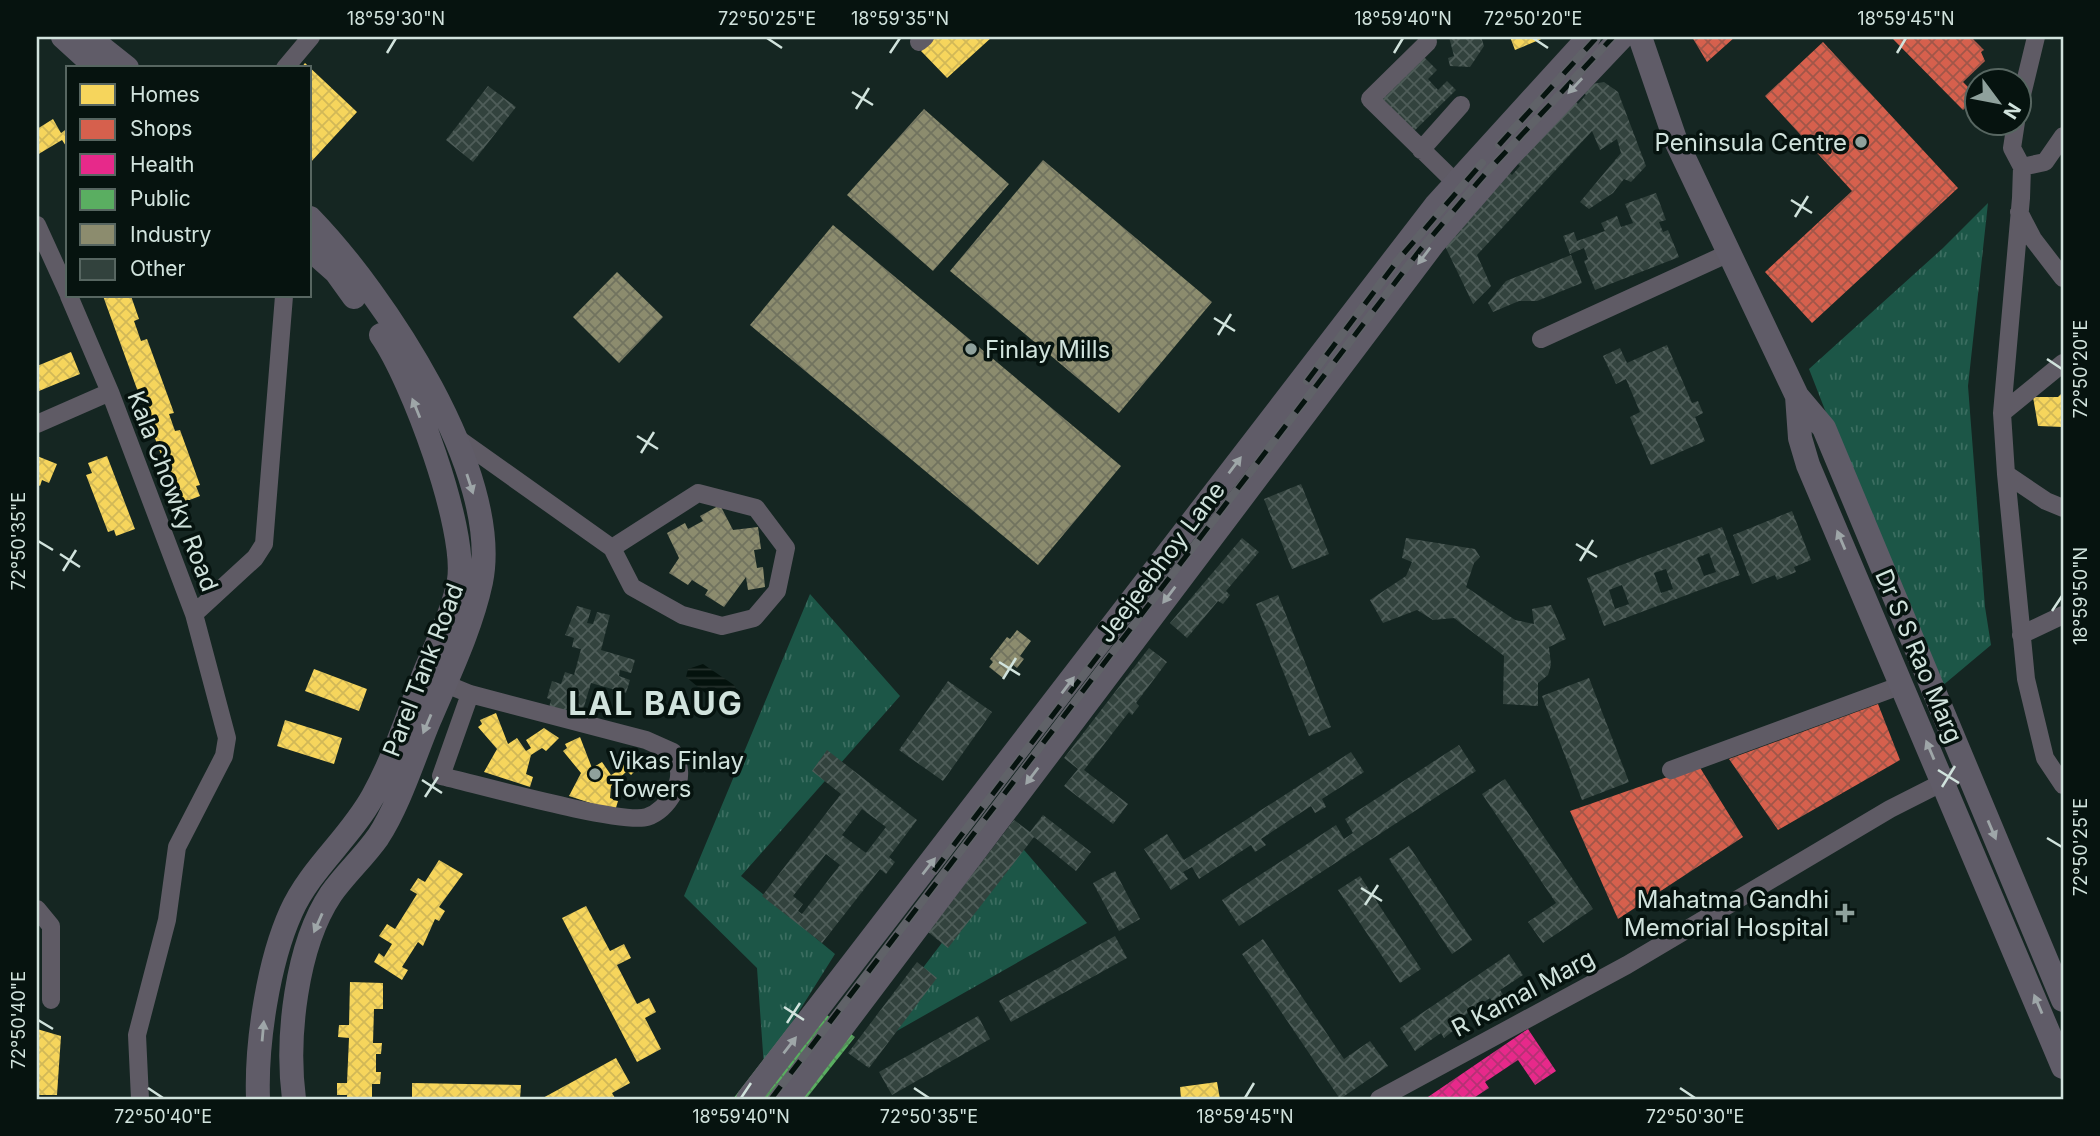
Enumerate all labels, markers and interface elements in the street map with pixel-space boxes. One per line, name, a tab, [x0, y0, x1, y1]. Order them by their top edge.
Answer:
text: 18°59'30"N	[347, 8, 445, 29]
text: 72°50'25"E	[718, 8, 816, 29]
text: 18°59'35"N	[851, 8, 949, 29]
text: 18°59'40"N	[1354, 8, 1452, 29]
text: 72°50'20"E	[1484, 8, 1582, 29]
text: 18°59'45"N	[1857, 8, 1955, 29]
legend	[66, 66, 312, 298]
north arrow	[1964, 66, 2034, 136]
one-way arrow	[1567, 77, 1583, 95]
text: Homes	[130, 82, 200, 107]
text: N	[1998, 99, 2026, 123]
text: Shops	[130, 116, 192, 141]
place label: Peninsula Centre	[1655, 128, 1847, 157]
marker: Peninsula Centre	[1853, 134, 1869, 150]
text: Health	[130, 152, 195, 177]
text: Public	[130, 186, 191, 211]
text: Industry	[130, 222, 212, 247]
one-way arrow	[1417, 247, 1431, 265]
text: Other	[130, 256, 186, 281]
text: 72°50'20"E	[2070, 320, 2091, 418]
place label: Finlay Mills	[985, 335, 1110, 364]
marker: Finlay Mills	[963, 341, 979, 357]
street label: Kala Chowky Road	[121, 387, 225, 595]
one-way arrow	[411, 398, 422, 419]
one-way arrow	[1228, 456, 1242, 474]
one-way arrow	[465, 474, 476, 495]
street label: Jeejeebhoy Lane	[1091, 476, 1231, 648]
text: 72°50'35"E	[8, 492, 29, 590]
one-way arrow	[1835, 530, 1846, 551]
text: 18°59'50"N	[2070, 547, 2091, 645]
street label: Dr S S Rao Marg	[1869, 565, 1969, 747]
street label: Parel Tank Road	[377, 579, 469, 761]
one-way arrow	[1162, 585, 1177, 603]
one-way arrow	[1061, 676, 1075, 695]
district label: LAL BAUG	[568, 684, 744, 723]
one-way arrow	[422, 714, 433, 735]
one-way arrow	[1924, 739, 1935, 760]
place label: Vikas Finlay Towers	[609, 746, 744, 803]
marker: Vikas Finlay Towers	[587, 766, 603, 782]
one-way arrow	[1025, 767, 1039, 785]
text: 72°50'25"E	[2070, 798, 2091, 896]
one-way arrow	[1986, 820, 1998, 840]
one-way arrow	[922, 857, 937, 875]
place label: Mahatma Gandhi Memorial Hospital	[1624, 885, 1829, 942]
marker: Mahatma Gandhi Memorial Hospital	[1835, 903, 1855, 923]
one-way arrow	[312, 913, 324, 933]
street label: R Kamal Marg	[1447, 943, 1599, 1043]
text: 72°50'40"E	[8, 971, 29, 1069]
one-way arrow	[2032, 993, 2043, 1014]
one-way arrow	[258, 1020, 269, 1042]
one-way arrow	[782, 1037, 797, 1055]
text: 72°50'40"E	[114, 1106, 212, 1127]
text: 18°59'40"N	[692, 1106, 790, 1127]
text: 72°50'35"E	[880, 1106, 978, 1127]
text: 18°59'45"N	[1196, 1106, 1294, 1127]
text: 72°50'30"E	[1646, 1106, 1744, 1127]

